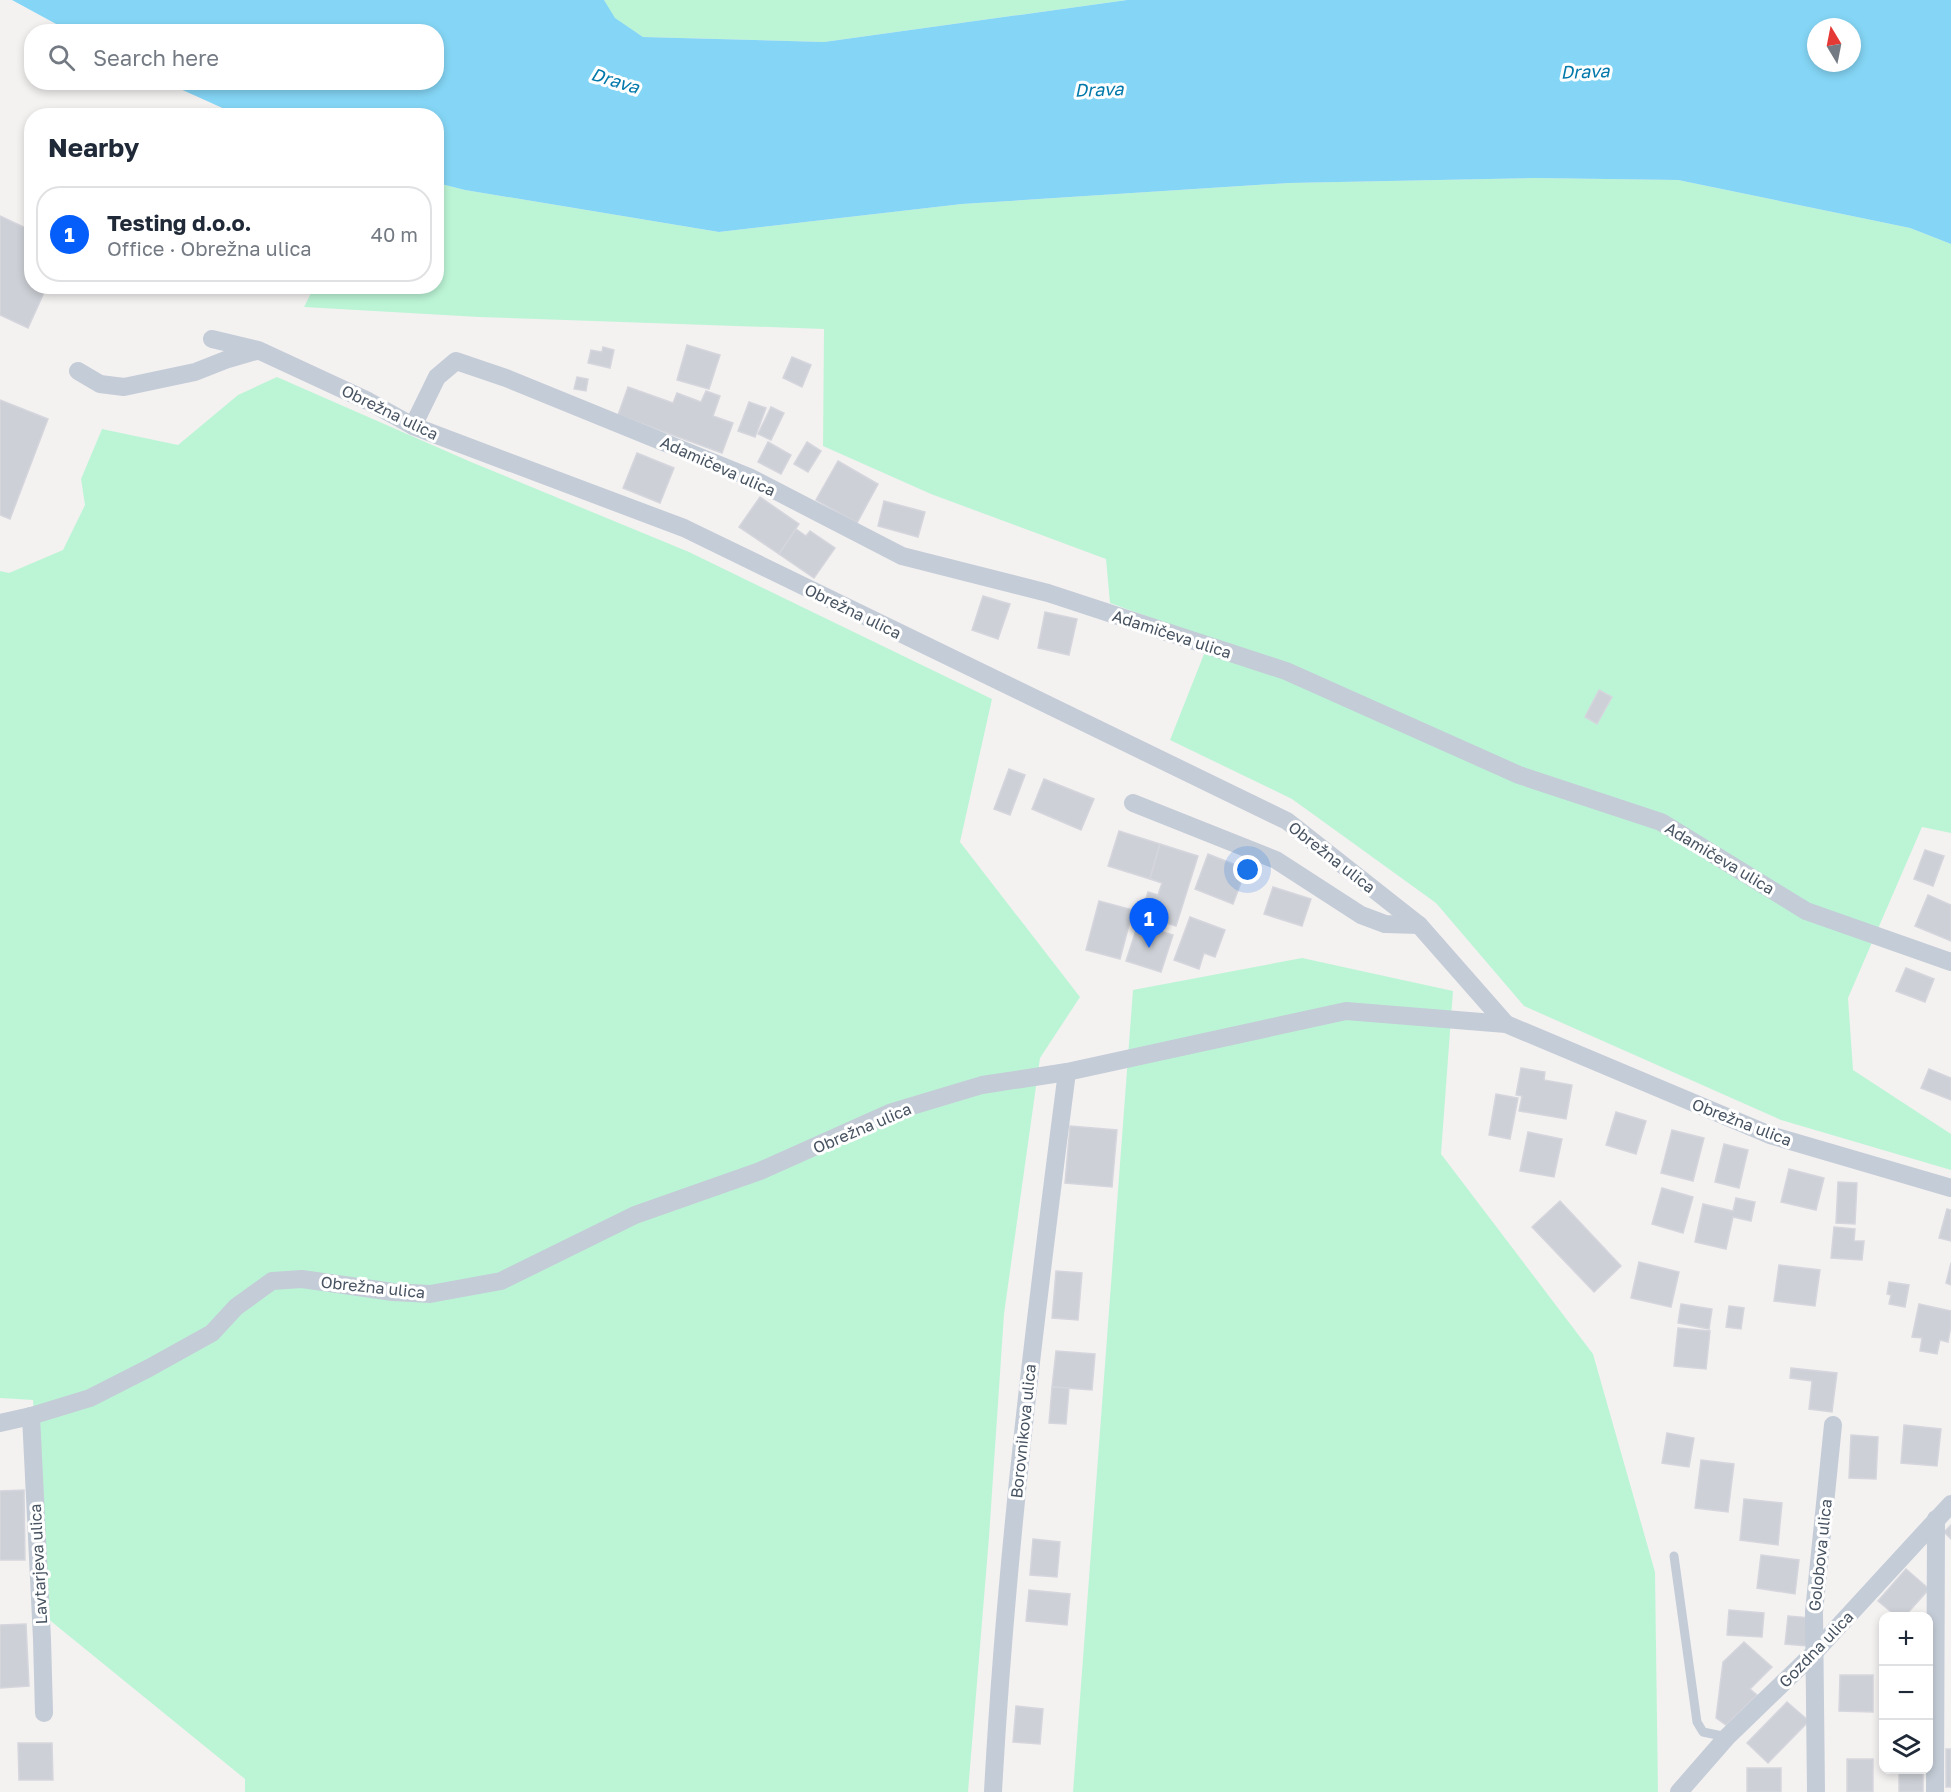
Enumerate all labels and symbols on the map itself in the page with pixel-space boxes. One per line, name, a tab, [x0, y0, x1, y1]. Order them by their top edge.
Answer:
north arrow	[1807, 18, 1861, 72]
water label: Drava	[1560, 59, 1611, 83]
water label: Drava	[589, 62, 643, 98]
water label: Drava	[1074, 77, 1125, 101]
street label: Obrežna ulica	[338, 380, 442, 444]
street label: Adamičeva ulica	[657, 432, 779, 500]
street label: Obrežna ulica	[801, 579, 905, 643]
street label: Adamičeva ulica	[1110, 605, 1234, 663]
street label: Obrežna ulica	[1284, 817, 1380, 897]
street label: Adamičeva ulica	[1662, 818, 1778, 898]
your location	[1233, 855, 1262, 884]
pin: 1	[1130, 898, 1168, 948]
street label: Obrežna ulica	[1689, 1094, 1795, 1150]
street label: Obrežna ulica	[810, 1098, 914, 1158]
street label: Obrežna ulica	[320, 1272, 426, 1302]
street label: Borovnikova ulica	[1006, 1363, 1040, 1499]
street label: Golobova ulica	[1804, 1498, 1836, 1612]
street label: Lavtarjeva ulica	[25, 1503, 51, 1625]
street label: Gozdna ulica	[1775, 1607, 1857, 1691]

